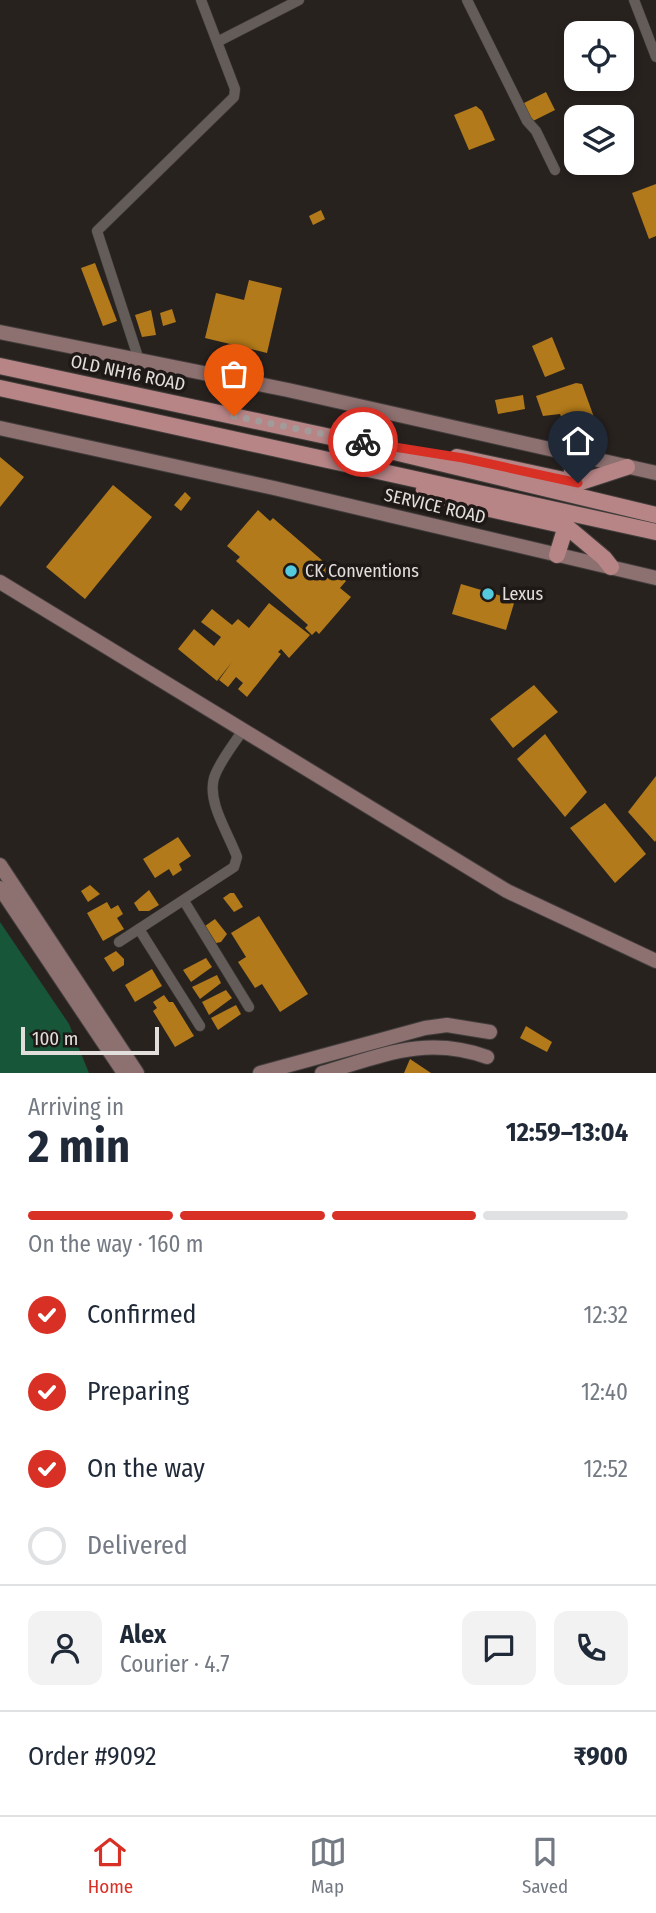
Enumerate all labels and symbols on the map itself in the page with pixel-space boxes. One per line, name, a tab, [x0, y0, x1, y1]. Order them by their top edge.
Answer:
pin	[204, 344, 264, 416]
street label: OLD NH16 ROAD	[69, 350, 187, 396]
courier	[328, 407, 398, 477]
pin	[548, 411, 608, 483]
street label: SERVICE ROAD	[382, 484, 488, 528]
place label: CK Conventions	[305, 560, 419, 582]
marker: CK Conventions	[283, 563, 299, 579]
place label: Lexus	[502, 583, 543, 605]
marker: Lexus	[480, 586, 496, 602]
scale bar	[21, 1024, 159, 1056]

